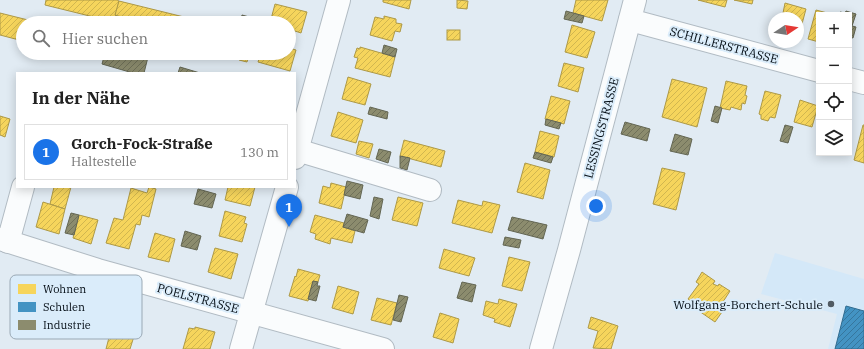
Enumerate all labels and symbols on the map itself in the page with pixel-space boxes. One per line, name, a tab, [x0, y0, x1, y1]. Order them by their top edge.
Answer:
north arrow	[768, 12, 804, 48]
street label: SCHILLERSTRASSE	[668, 23, 780, 67]
street label: LESSINGSTRASSE	[580, 76, 622, 180]
pin: 1	[276, 194, 302, 227]
your location	[586, 196, 606, 216]
legend	[10, 275, 142, 339]
street label: POELSTRASSE	[156, 280, 240, 316]
text: Wohnen	[43, 282, 86, 296]
place label: Wolfgang-Borchert-Schule	[673, 297, 823, 312]
marker: Wolfgang-Borchert-Schule	[826, 299, 836, 309]
text: Schulen	[43, 300, 85, 314]
text: Industrie	[43, 318, 91, 332]

